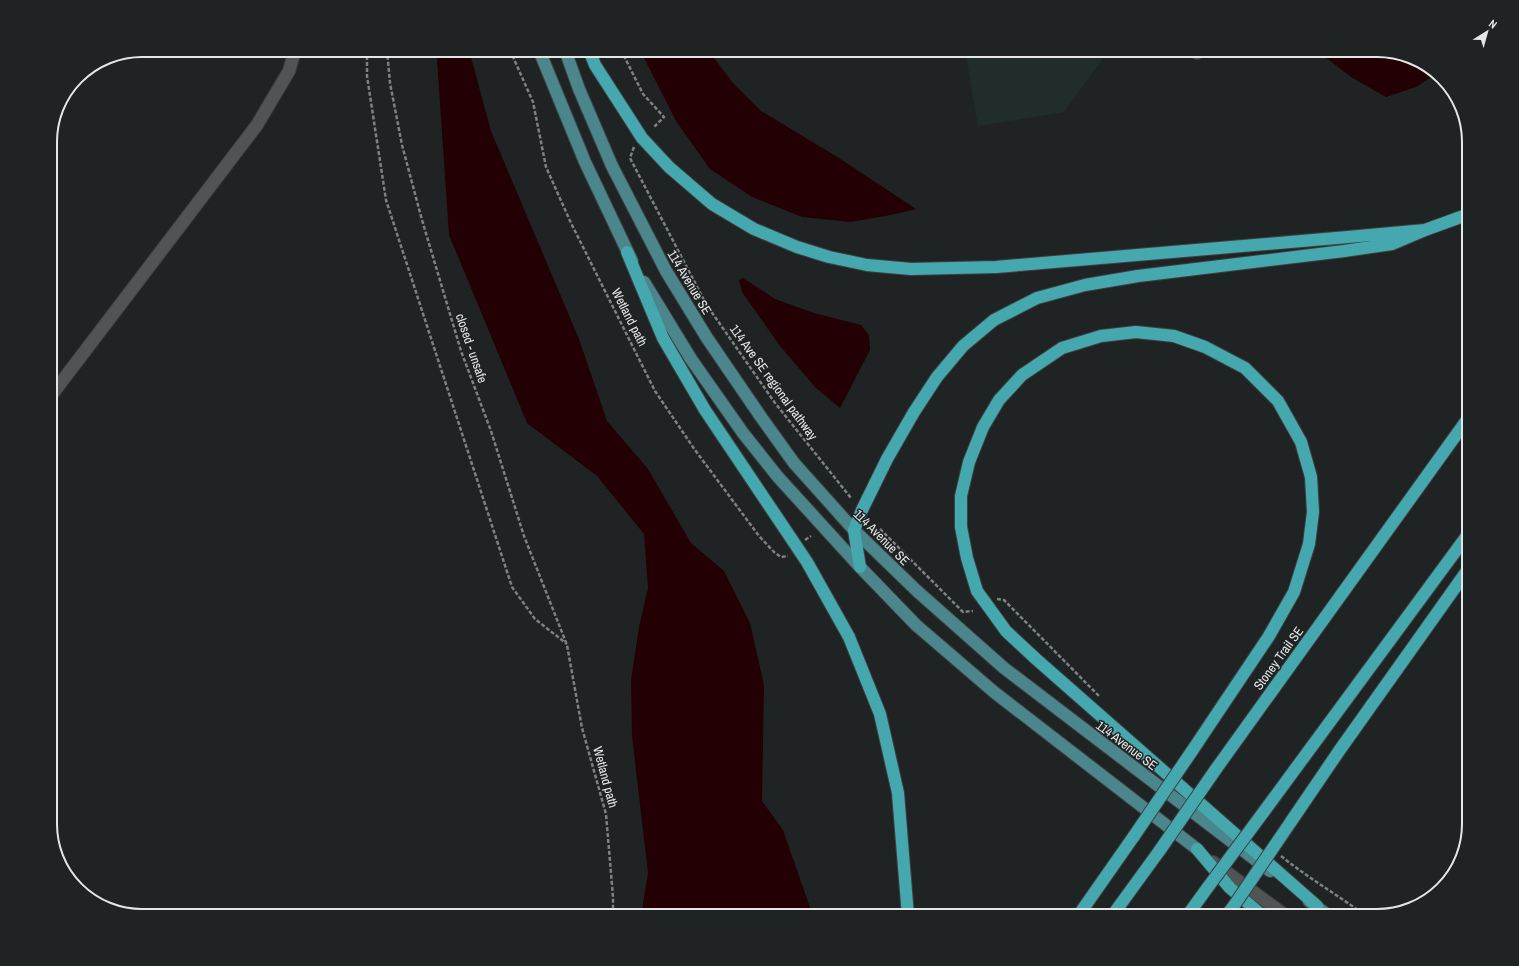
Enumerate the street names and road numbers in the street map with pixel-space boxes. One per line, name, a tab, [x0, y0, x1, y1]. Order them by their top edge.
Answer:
street label: 114 Avenue SE	[664, 247, 716, 318]
street label: Wetland path	[608, 285, 651, 349]
street label: closed - unsafe	[452, 311, 491, 385]
street label: 114 Ave SE regional pathway	[726, 321, 822, 444]
street label: 114 Avenue SE	[850, 506, 913, 569]
street label: Stoney Trail SE	[1250, 623, 1307, 693]
street label: 114 Avenue SE	[1093, 717, 1161, 774]
street label: Wetland path	[589, 745, 622, 810]

